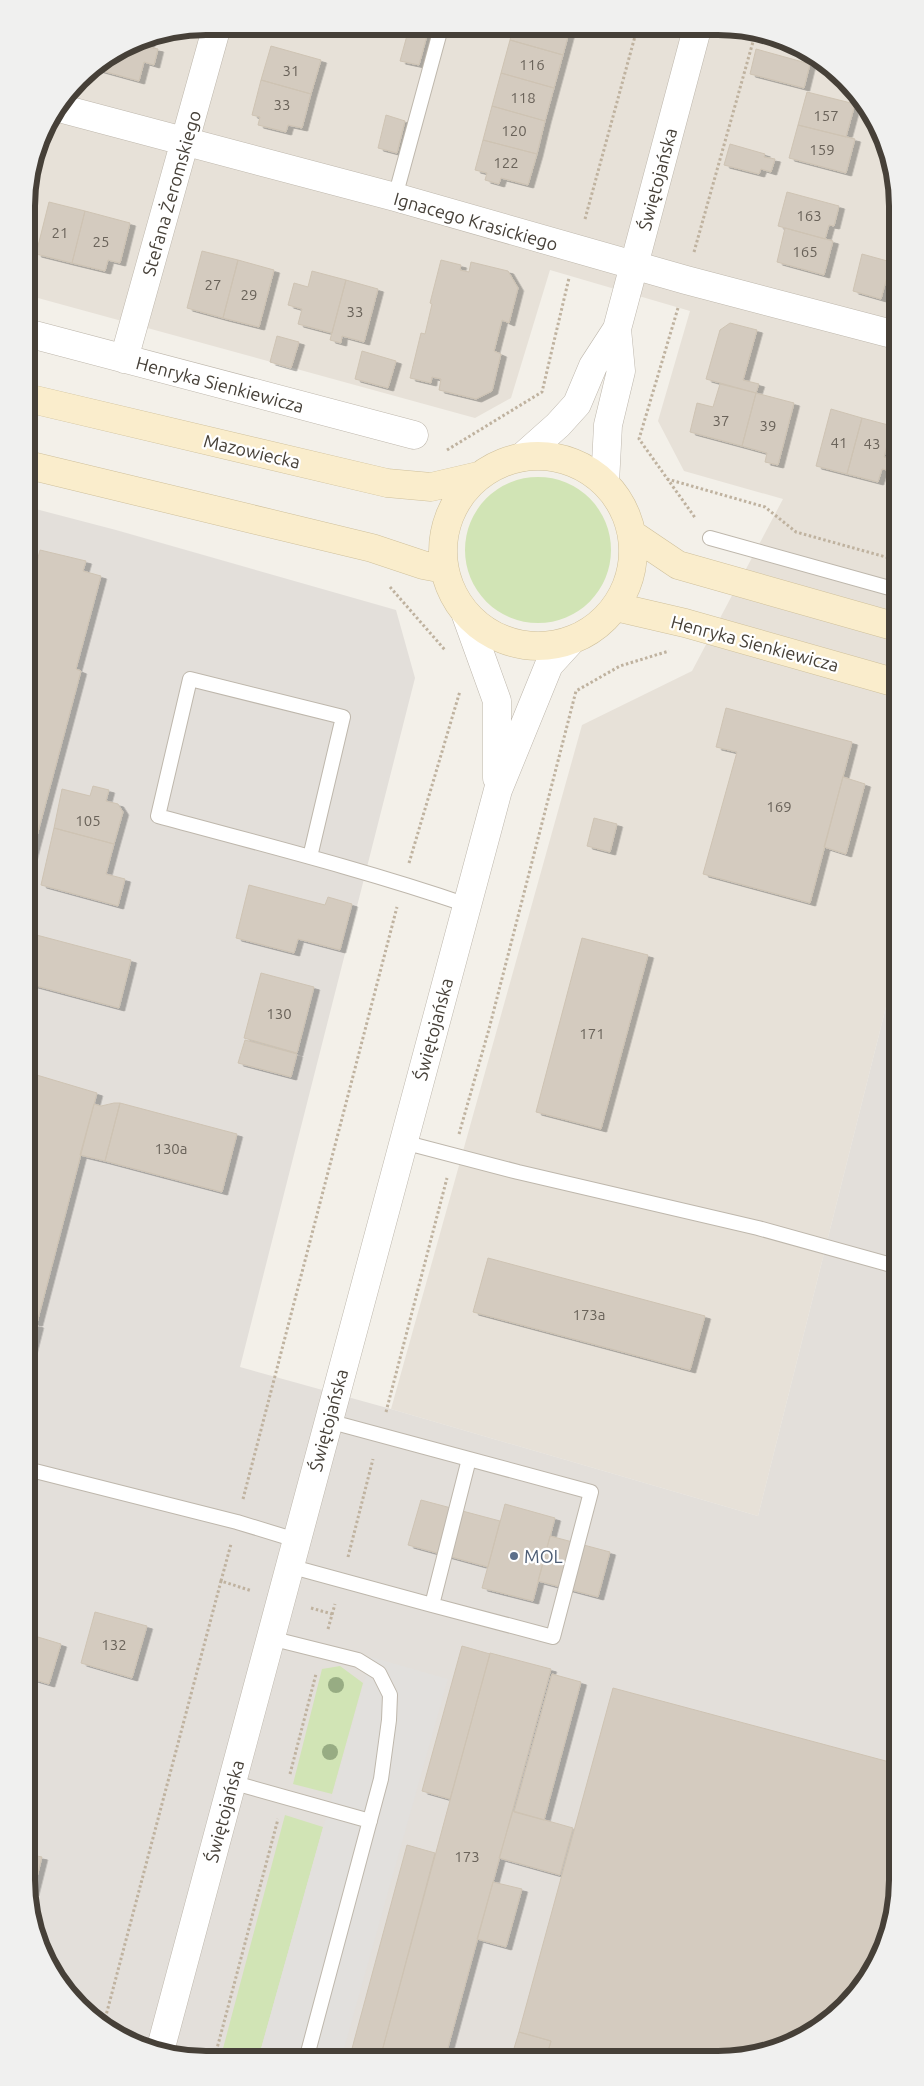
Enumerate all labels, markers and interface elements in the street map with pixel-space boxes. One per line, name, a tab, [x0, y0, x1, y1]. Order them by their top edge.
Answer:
house number: 116	[519, 56, 545, 73]
house number: 31	[283, 62, 299, 79]
house number: 118	[510, 89, 536, 106]
house number: 33	[274, 96, 290, 113]
house number: 157	[813, 107, 839, 124]
street label: Stefana Żeromskiego	[138, 108, 204, 278]
house number: 120	[501, 122, 527, 139]
street label: Świętojańska	[633, 125, 680, 232]
house number: 159	[809, 141, 835, 158]
house number: 122	[493, 154, 519, 171]
street label: Ignacego Krasickiego	[392, 188, 560, 254]
house number: 163	[796, 207, 822, 224]
house number: 21	[52, 224, 68, 241]
house number: 25	[93, 233, 109, 250]
house number: 165	[792, 243, 818, 260]
house number: 27	[205, 276, 221, 293]
house number: 29	[241, 286, 257, 303]
house number: 33	[347, 303, 363, 320]
street label: Henryka Sienkiewicza	[134, 352, 306, 416]
house number: 37	[713, 412, 729, 429]
house number: 39	[760, 417, 776, 434]
street label: Mazowiecka	[202, 430, 302, 472]
house number: 41	[831, 434, 847, 451]
house number: 43	[864, 435, 880, 452]
street label: Henryka Sienkiewicza	[669, 611, 841, 675]
house number: 169	[766, 798, 792, 815]
house number: 105	[75, 812, 101, 829]
street label: Świętojańska	[409, 975, 456, 1082]
house number: 130	[266, 1005, 292, 1022]
house number: 171	[579, 1025, 605, 1042]
house number: 130a	[154, 1140, 188, 1157]
house number: 173a	[572, 1306, 606, 1323]
street label: Świętojańska	[304, 1366, 351, 1473]
place label: MOL	[524, 1546, 563, 1566]
marker: MOL	[508, 1550, 520, 1562]
house number: 132	[101, 1636, 127, 1653]
street label: Świętojańska	[200, 1757, 247, 1864]
house number: 173	[454, 1848, 480, 1865]

